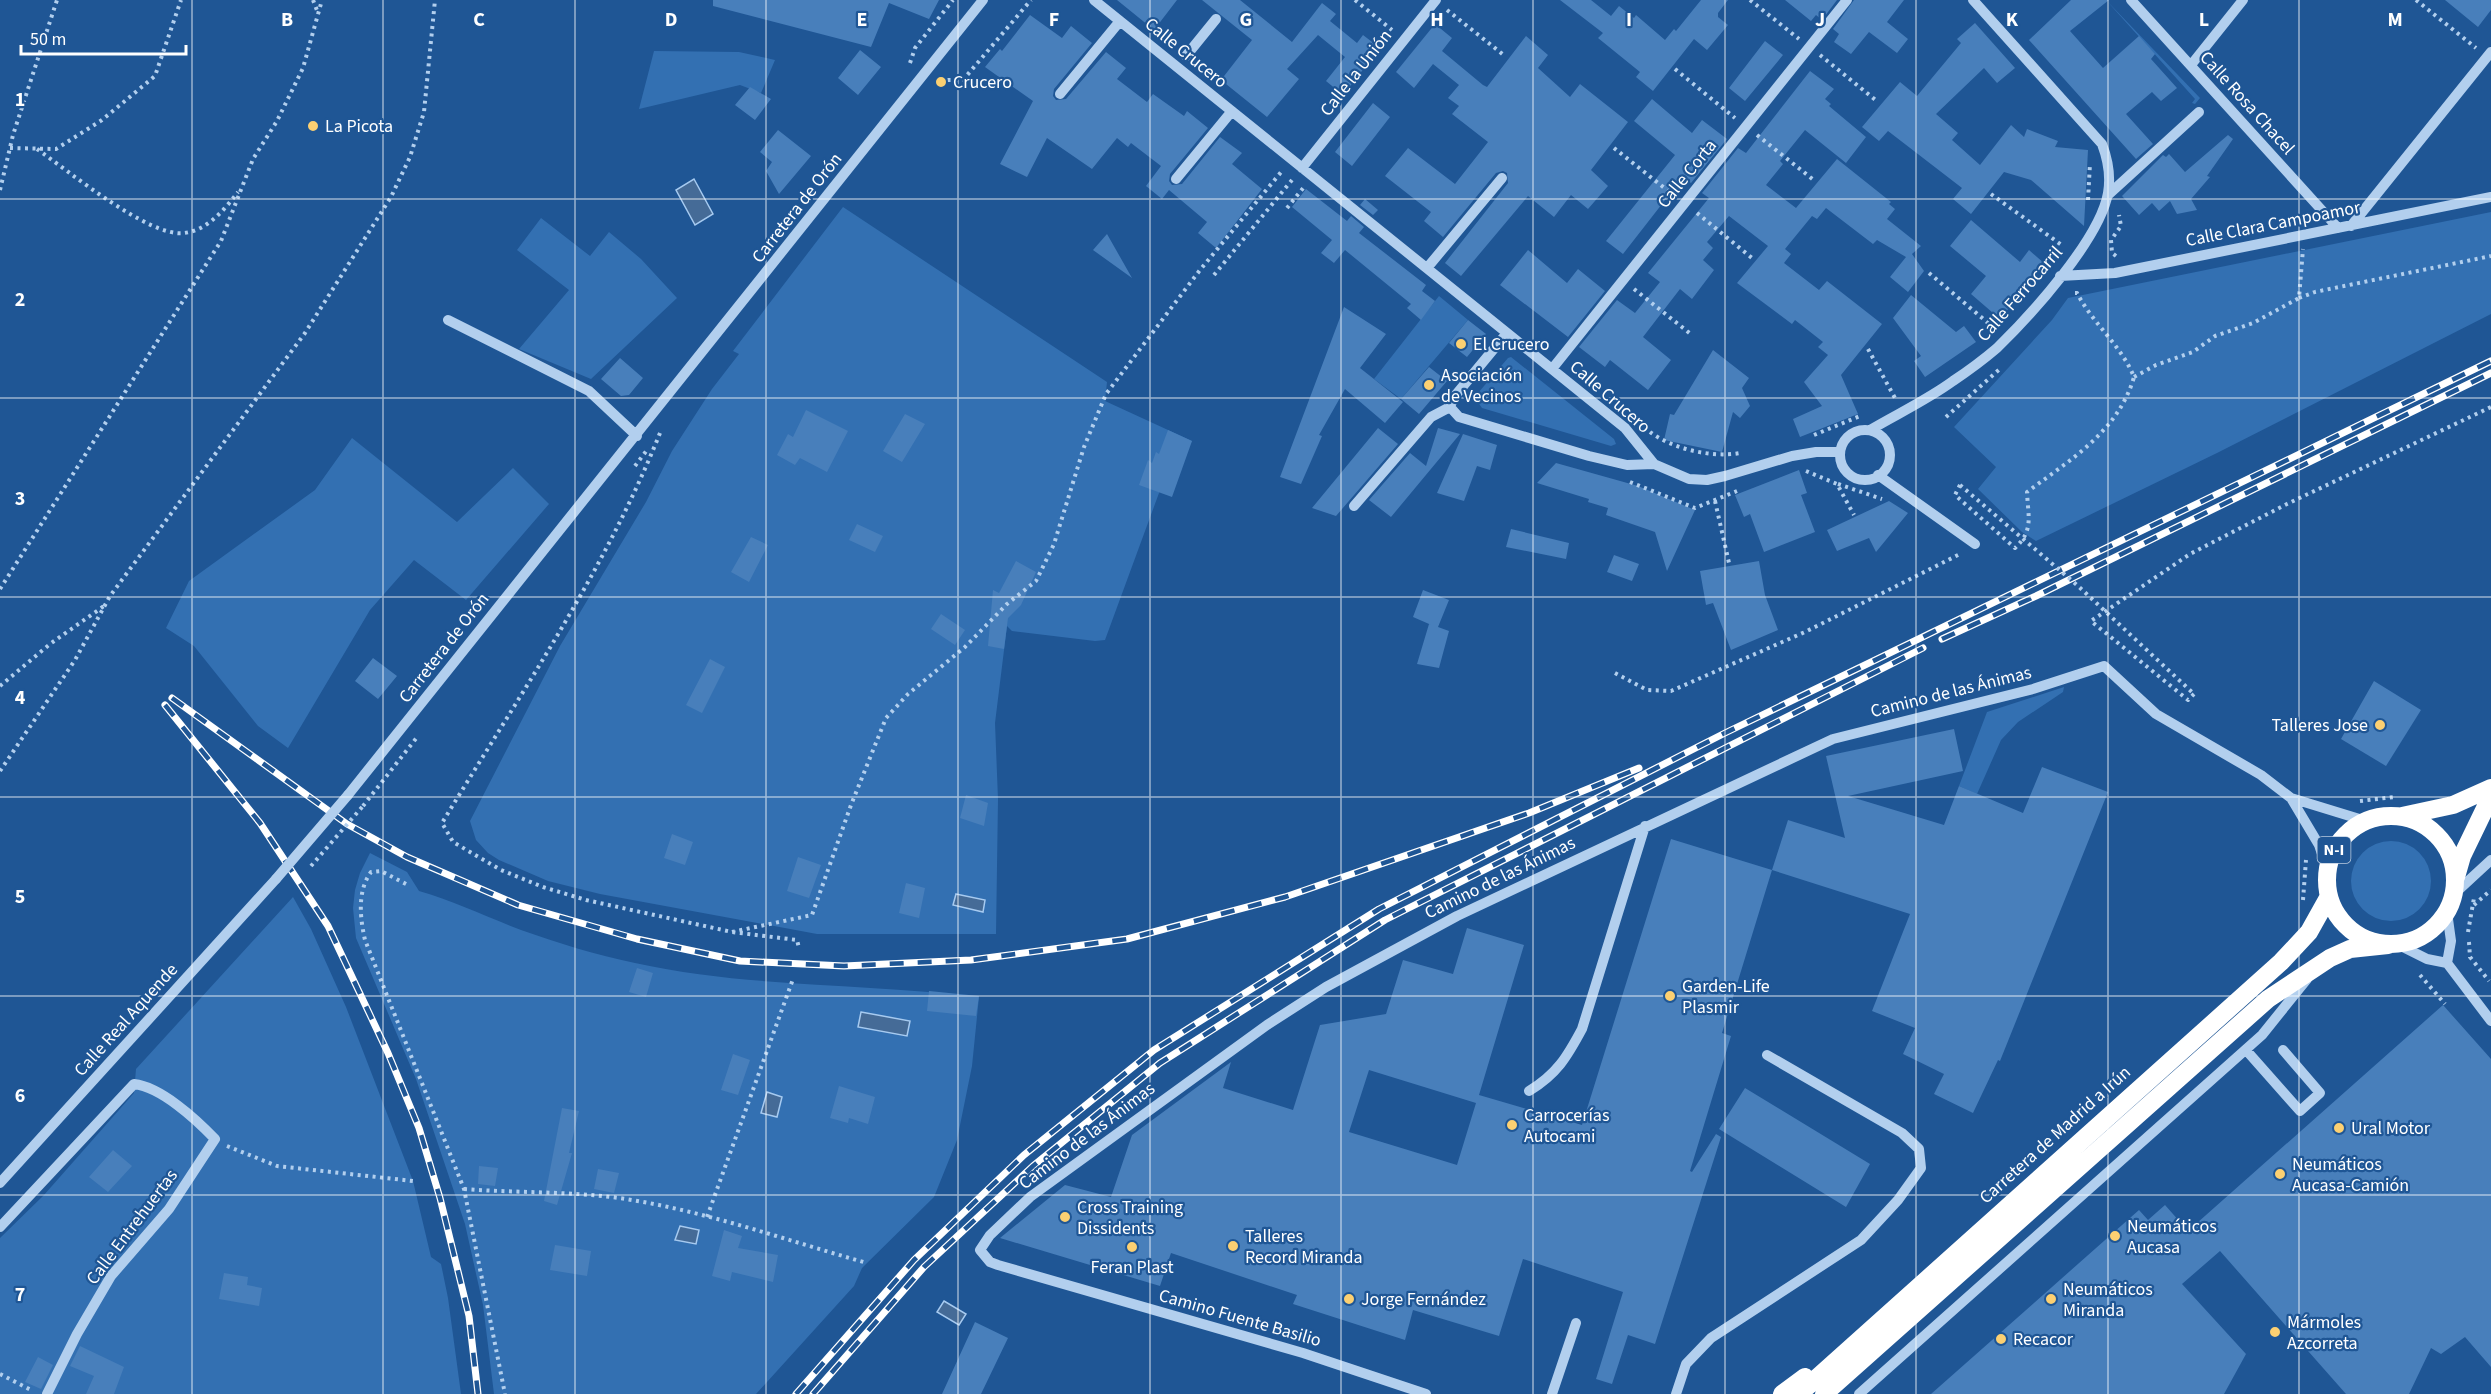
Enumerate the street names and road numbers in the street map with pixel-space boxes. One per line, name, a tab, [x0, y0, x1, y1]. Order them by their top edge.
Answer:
street label: Calle Crucero	[1139, 12, 1233, 94]
street label: Calle la Unión	[1314, 24, 1398, 122]
street label: Calle Rosa Chacel	[2194, 46, 2300, 160]
street label: Calle Corta	[1651, 134, 1723, 214]
street label: Carretera de Orón	[746, 148, 848, 268]
street label: Calle Clara Campoamor	[2184, 195, 2363, 253]
street label: Calle Ferrocarril	[1971, 241, 2069, 347]
street label: Calle Crucero	[1564, 355, 1656, 439]
street label: Carretera de Orón	[393, 588, 495, 708]
street label: Camino de las Ánimas	[1868, 660, 2034, 724]
street label: Camino de las Ánimas	[1420, 831, 1580, 925]
road number: N-I	[2318, 837, 2350, 863]
street label: Calle Real Aquende	[68, 958, 184, 1082]
street label: Carretera de Madrid a Irún	[1974, 1060, 2136, 1210]
street label: Camino de las Ánimas	[1014, 1076, 1160, 1196]
street label: Calle Entrehuertas	[80, 1164, 184, 1290]
street label: Camino Fuente Basilio	[1156, 1283, 1324, 1353]

